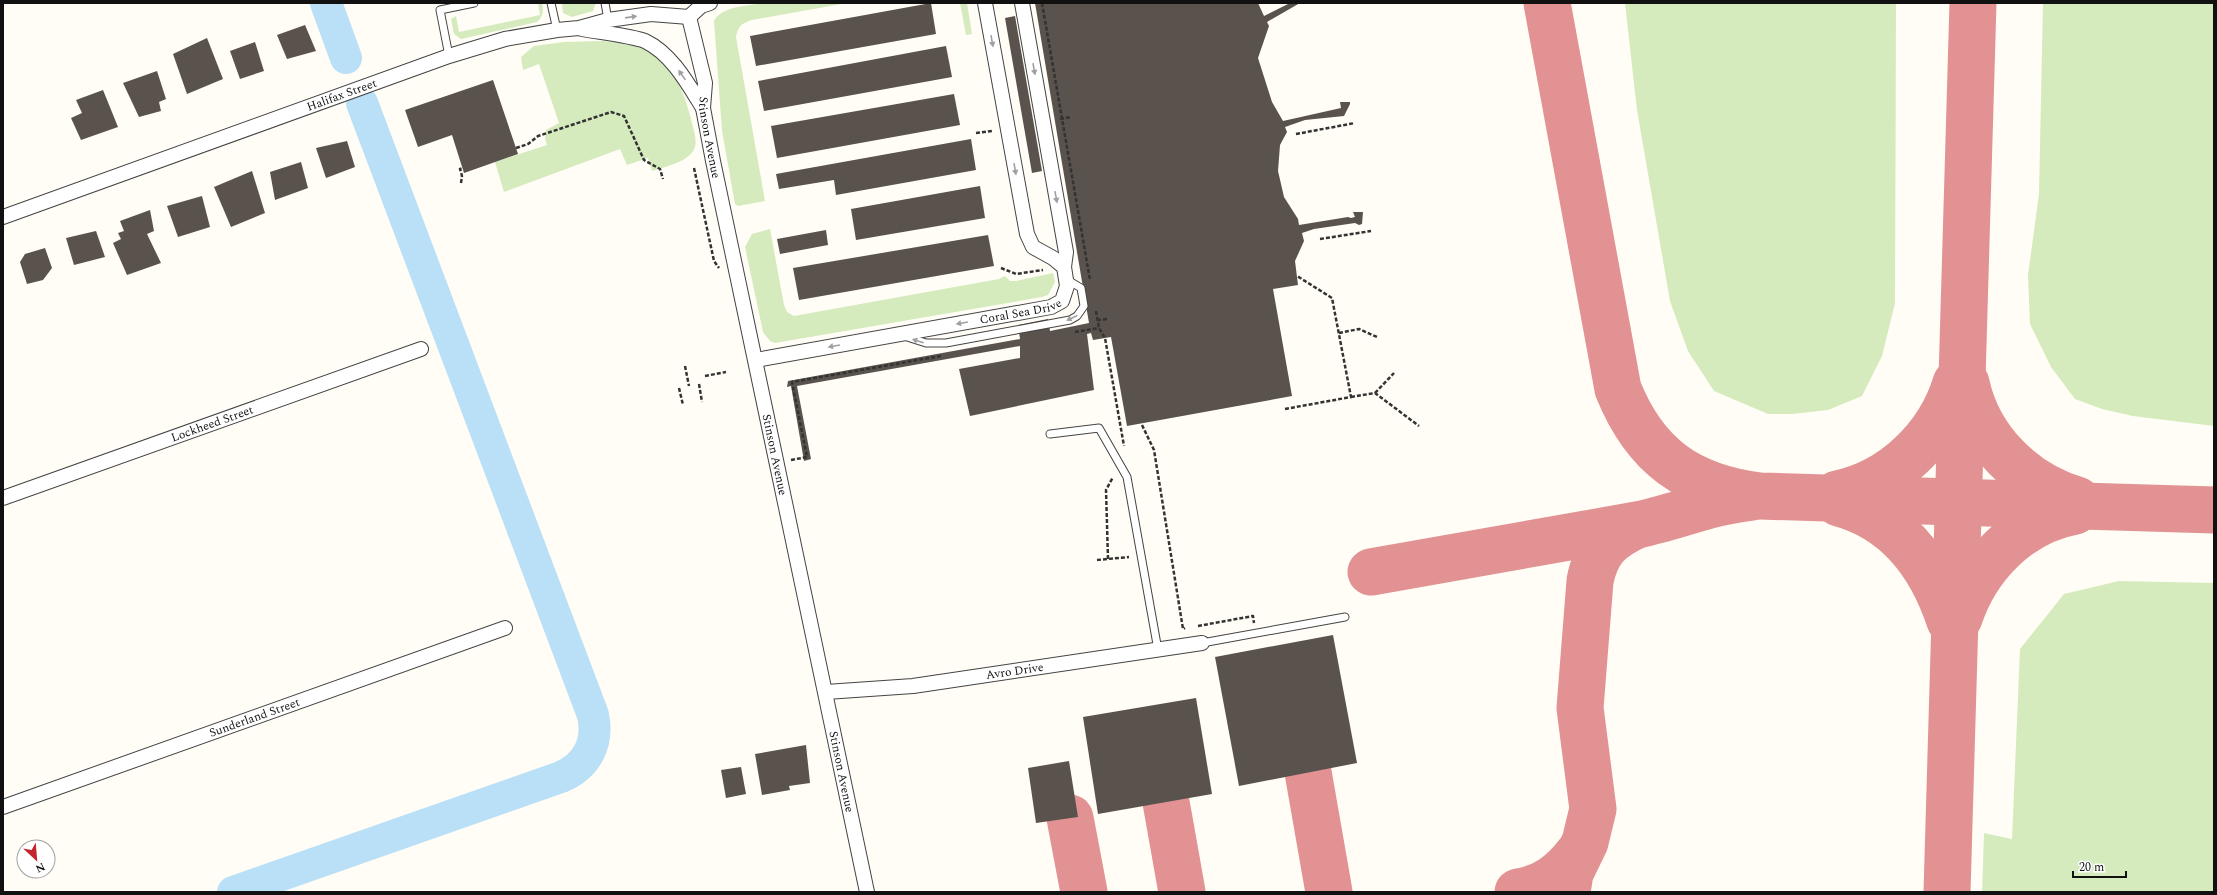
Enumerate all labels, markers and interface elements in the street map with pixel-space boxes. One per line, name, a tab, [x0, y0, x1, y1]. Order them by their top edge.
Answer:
one-way arrow	[625, 14, 637, 20]
one-way arrow	[989, 35, 995, 47]
one-way arrow	[1031, 63, 1037, 75]
one-way arrow	[678, 70, 686, 80]
street label: Halifax Street	[304, 73, 379, 116]
street label: Stinson Avenue	[694, 96, 726, 180]
one-way arrow	[1012, 163, 1018, 175]
one-way arrow	[1054, 191, 1060, 203]
street label: Coral Sea Drive	[978, 293, 1065, 329]
one-way arrow	[1066, 315, 1078, 321]
one-way arrow	[955, 320, 968, 326]
one-way arrow	[911, 338, 923, 344]
one-way arrow	[827, 343, 840, 349]
street label: Lockheed Street	[168, 400, 256, 447]
street label: Stinson Avenue	[757, 412, 793, 497]
street label: Avro Drive	[985, 657, 1045, 685]
street label: Sunderland Street	[207, 692, 302, 742]
street label: Stinson Avenue	[824, 729, 860, 814]
north arrow	[16, 839, 56, 879]
scale bar	[2073, 853, 2126, 879]
text: N	[32, 858, 48, 877]
text: 20 m	[2079, 858, 2104, 877]

